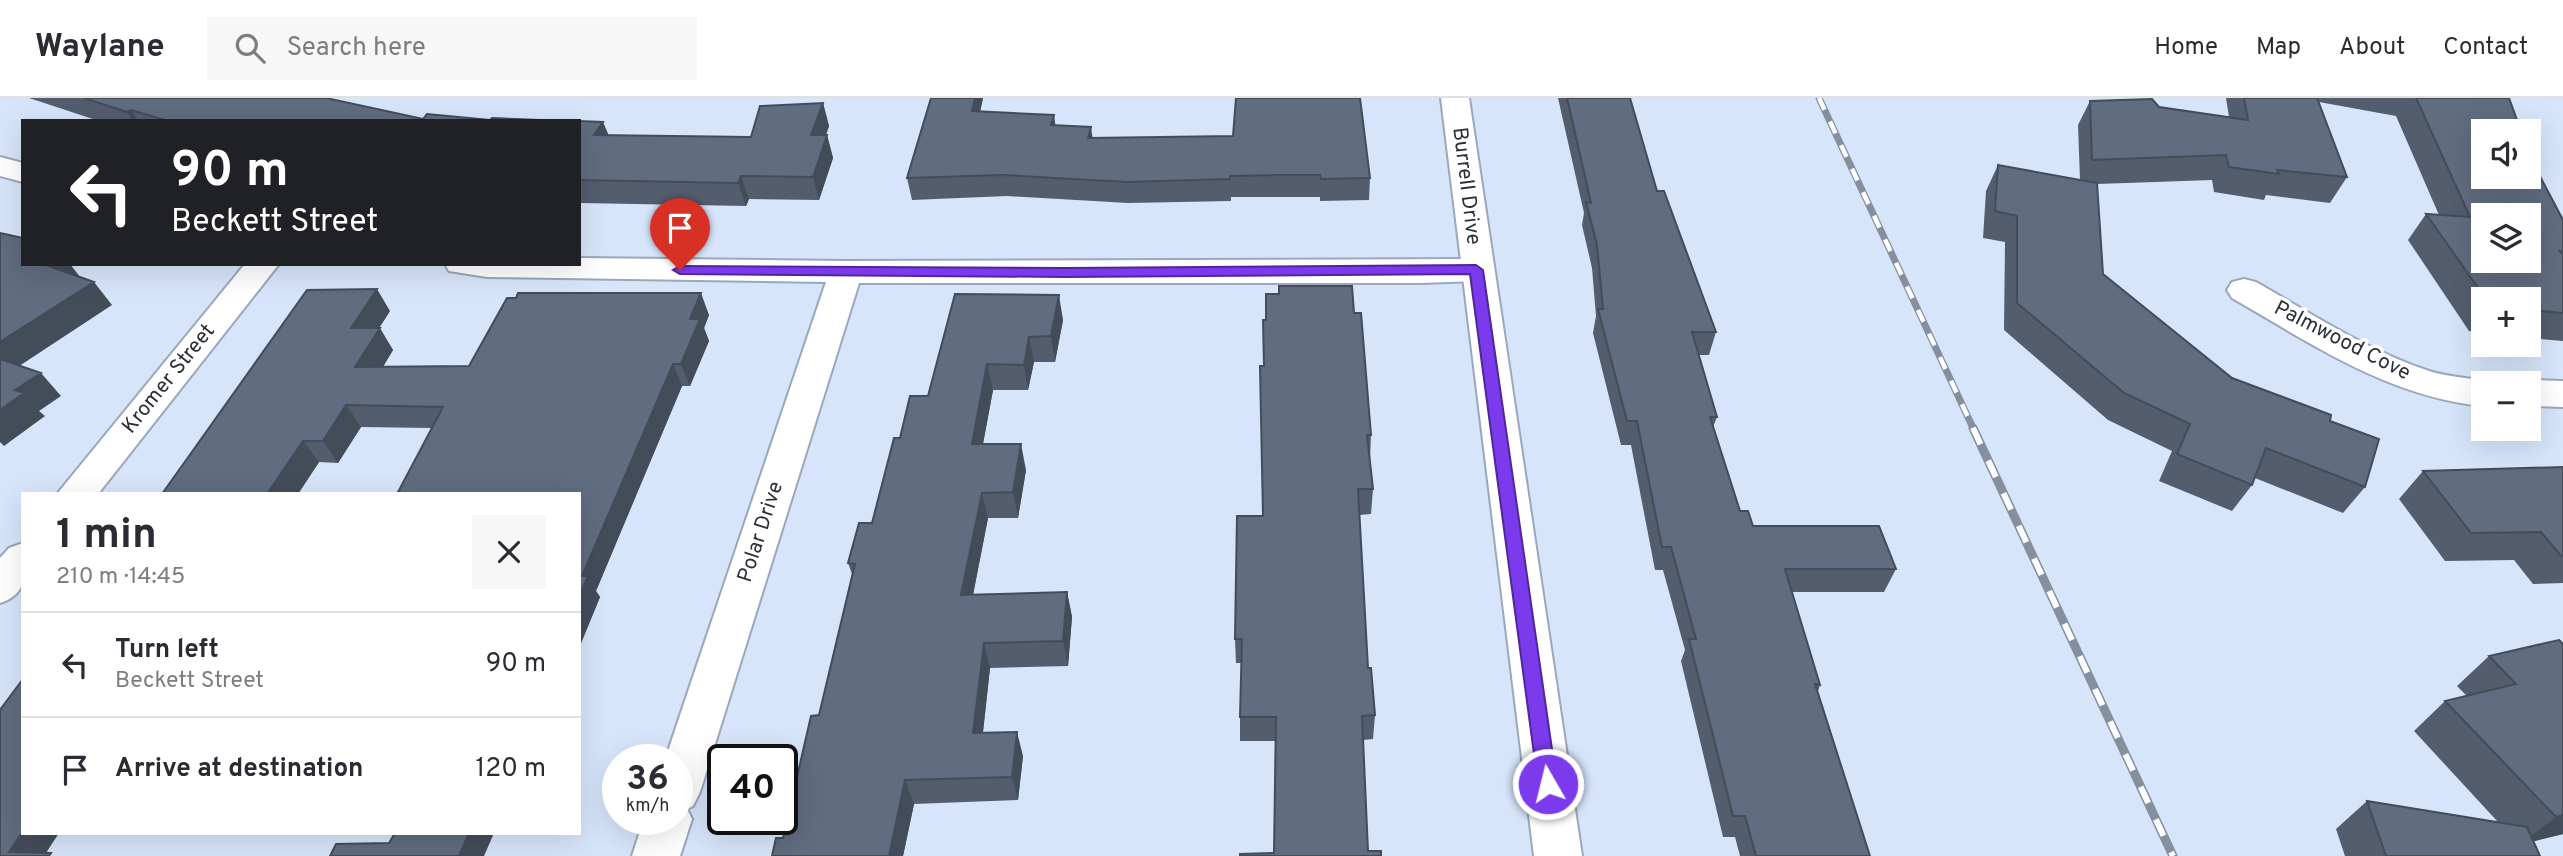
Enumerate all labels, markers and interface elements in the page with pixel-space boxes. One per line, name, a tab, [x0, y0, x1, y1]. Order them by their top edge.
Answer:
search box	[207, 17, 697, 80]
text: Waylane	[35, 27, 165, 69]
icon: search	[231, 29, 269, 67]
text: Search here	[287, 32, 426, 65]
text: Home	[2154, 33, 2218, 63]
text: Map	[2256, 33, 2301, 63]
text: About	[2339, 33, 2405, 63]
text: Contact	[2443, 33, 2528, 63]
map controls	[2471, 119, 2541, 441]
button: sound	[2471, 119, 2541, 189]
street label: Burrell Drive	[1445, 126, 1487, 246]
text: 90 m	[171, 142, 289, 204]
icon: left	[56, 147, 147, 238]
pin	[650, 198, 710, 270]
text: Beckett Street	[171, 203, 378, 243]
button: layers	[2471, 203, 2541, 273]
icon: arrive	[661, 209, 699, 247]
button: +	[2471, 287, 2541, 357]
street label: Palmwood Cove	[2269, 295, 2415, 387]
street label: Kromer Street	[116, 319, 222, 439]
button: −	[2471, 371, 2541, 441]
street label: Polar Drive	[732, 478, 790, 586]
text: 1 min	[56, 510, 157, 563]
button: close	[472, 515, 546, 589]
text: 210 m · 14:45	[56, 563, 185, 592]
text: Turn left	[115, 634, 219, 667]
icon: left	[56, 646, 94, 684]
text: 90 m	[486, 648, 546, 681]
text: Beckett Street	[115, 667, 264, 696]
speed limit sign: 40	[707, 744, 798, 835]
position arrow	[1511, 747, 1585, 821]
icon: arrive	[56, 751, 94, 789]
text: Arrive at destination	[115, 753, 363, 786]
text: 120 m	[476, 753, 546, 786]
text: 36	[626, 758, 669, 802]
text: km/h	[626, 795, 669, 818]

